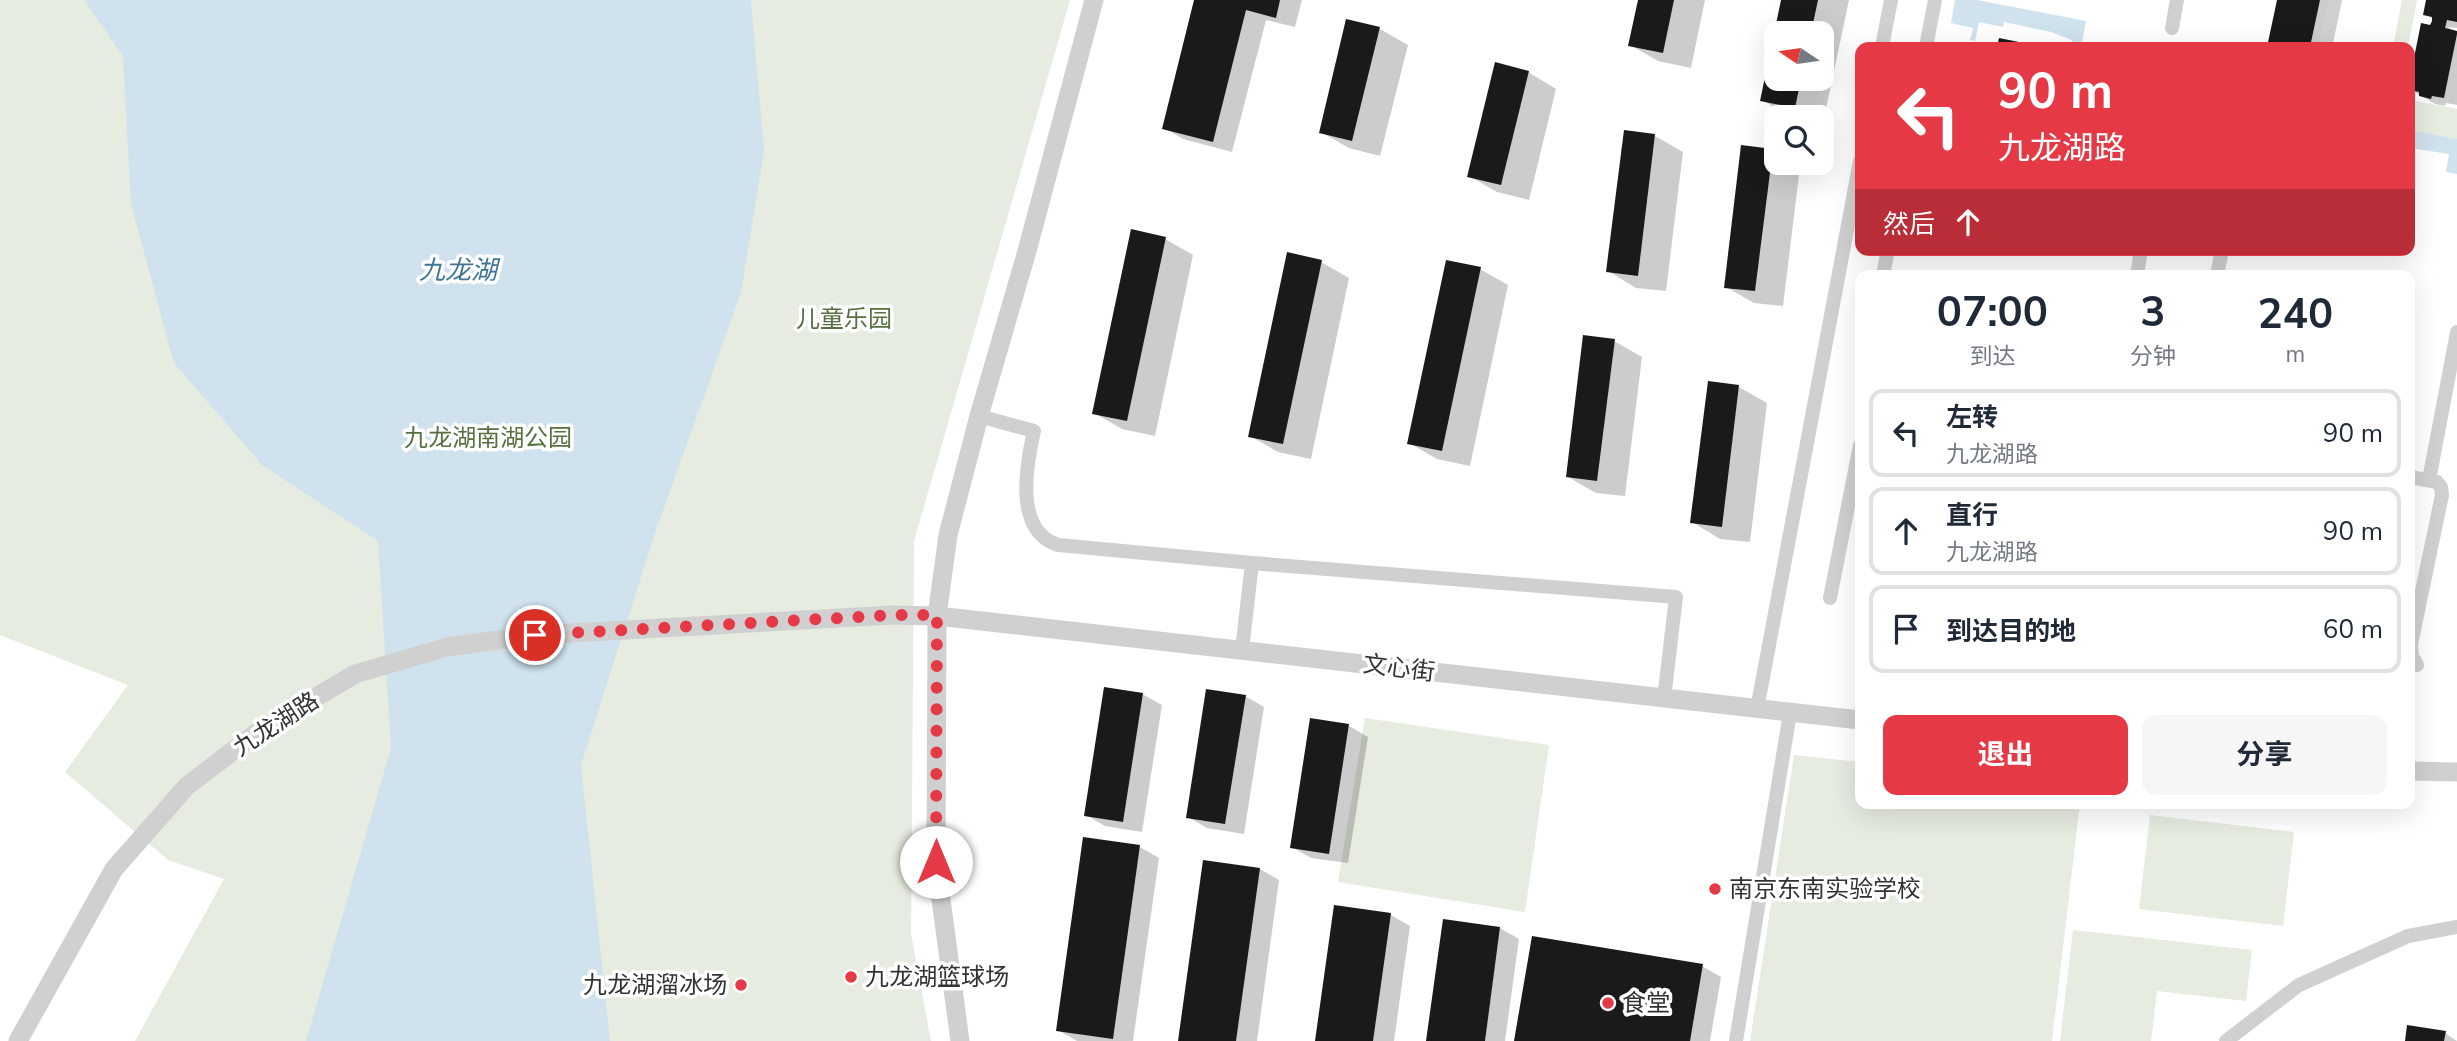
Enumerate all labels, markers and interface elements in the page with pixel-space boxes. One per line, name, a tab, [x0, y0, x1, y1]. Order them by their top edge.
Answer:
north arrow	[1764, 21, 1834, 91]
map controls	[1764, 21, 1834, 175]
text: 90 m	[1998, 58, 2113, 125]
icon: left	[1883, 70, 1974, 161]
button: search	[1764, 105, 1834, 175]
text: 九龙湖路	[1998, 127, 2126, 170]
icon: ahead	[1949, 203, 1987, 241]
text: 然后	[1883, 207, 1935, 242]
water label: 九龙湖	[419, 253, 501, 288]
text: 07:00	[1937, 284, 2048, 341]
text: 3	[2140, 284, 2165, 341]
text: 240	[2258, 286, 2333, 343]
park label: 儿童乐园	[796, 303, 892, 335]
text: m	[2286, 339, 2305, 370]
text: 到达	[1969, 341, 2015, 372]
text: 分钟	[2130, 341, 2176, 372]
text: 左转	[1946, 400, 1998, 435]
icon: left	[1887, 414, 1925, 452]
text: 90 m	[2323, 416, 2383, 451]
park label: 九龙湖南湖公园	[404, 422, 572, 454]
text: 九龙湖路	[1946, 439, 2038, 470]
text: 直行	[1946, 498, 1998, 533]
icon: ahead	[1887, 512, 1925, 550]
text: 90 m	[2323, 514, 2383, 549]
text: 九龙湖路	[1946, 537, 2038, 568]
pin	[505, 605, 565, 665]
icon: arrive	[1887, 610, 1925, 648]
text: 60 m	[2323, 612, 2383, 647]
text: 到达目的地	[1946, 614, 2076, 649]
icon: arrive	[516, 616, 554, 654]
street label: 文心街	[1361, 648, 1437, 688]
street label: 九龙湖路	[227, 684, 325, 764]
button: 退出	[1883, 715, 2128, 795]
button: 分享	[2142, 715, 2387, 795]
position arrow	[899, 825, 973, 899]
place label: 南京东南实验学校	[1729, 873, 1921, 905]
marker: 南京东南实验学校	[1707, 881, 1723, 897]
place label: 九龙湖篮球场	[865, 961, 1009, 993]
place label: 九龙湖溜冰场	[583, 969, 727, 1001]
marker: 九龙湖篮球场	[843, 969, 859, 985]
marker: 九龙湖溜冰场	[733, 977, 749, 993]
place label: 食堂	[1622, 987, 1670, 1019]
marker: 食堂	[1600, 995, 1616, 1011]

